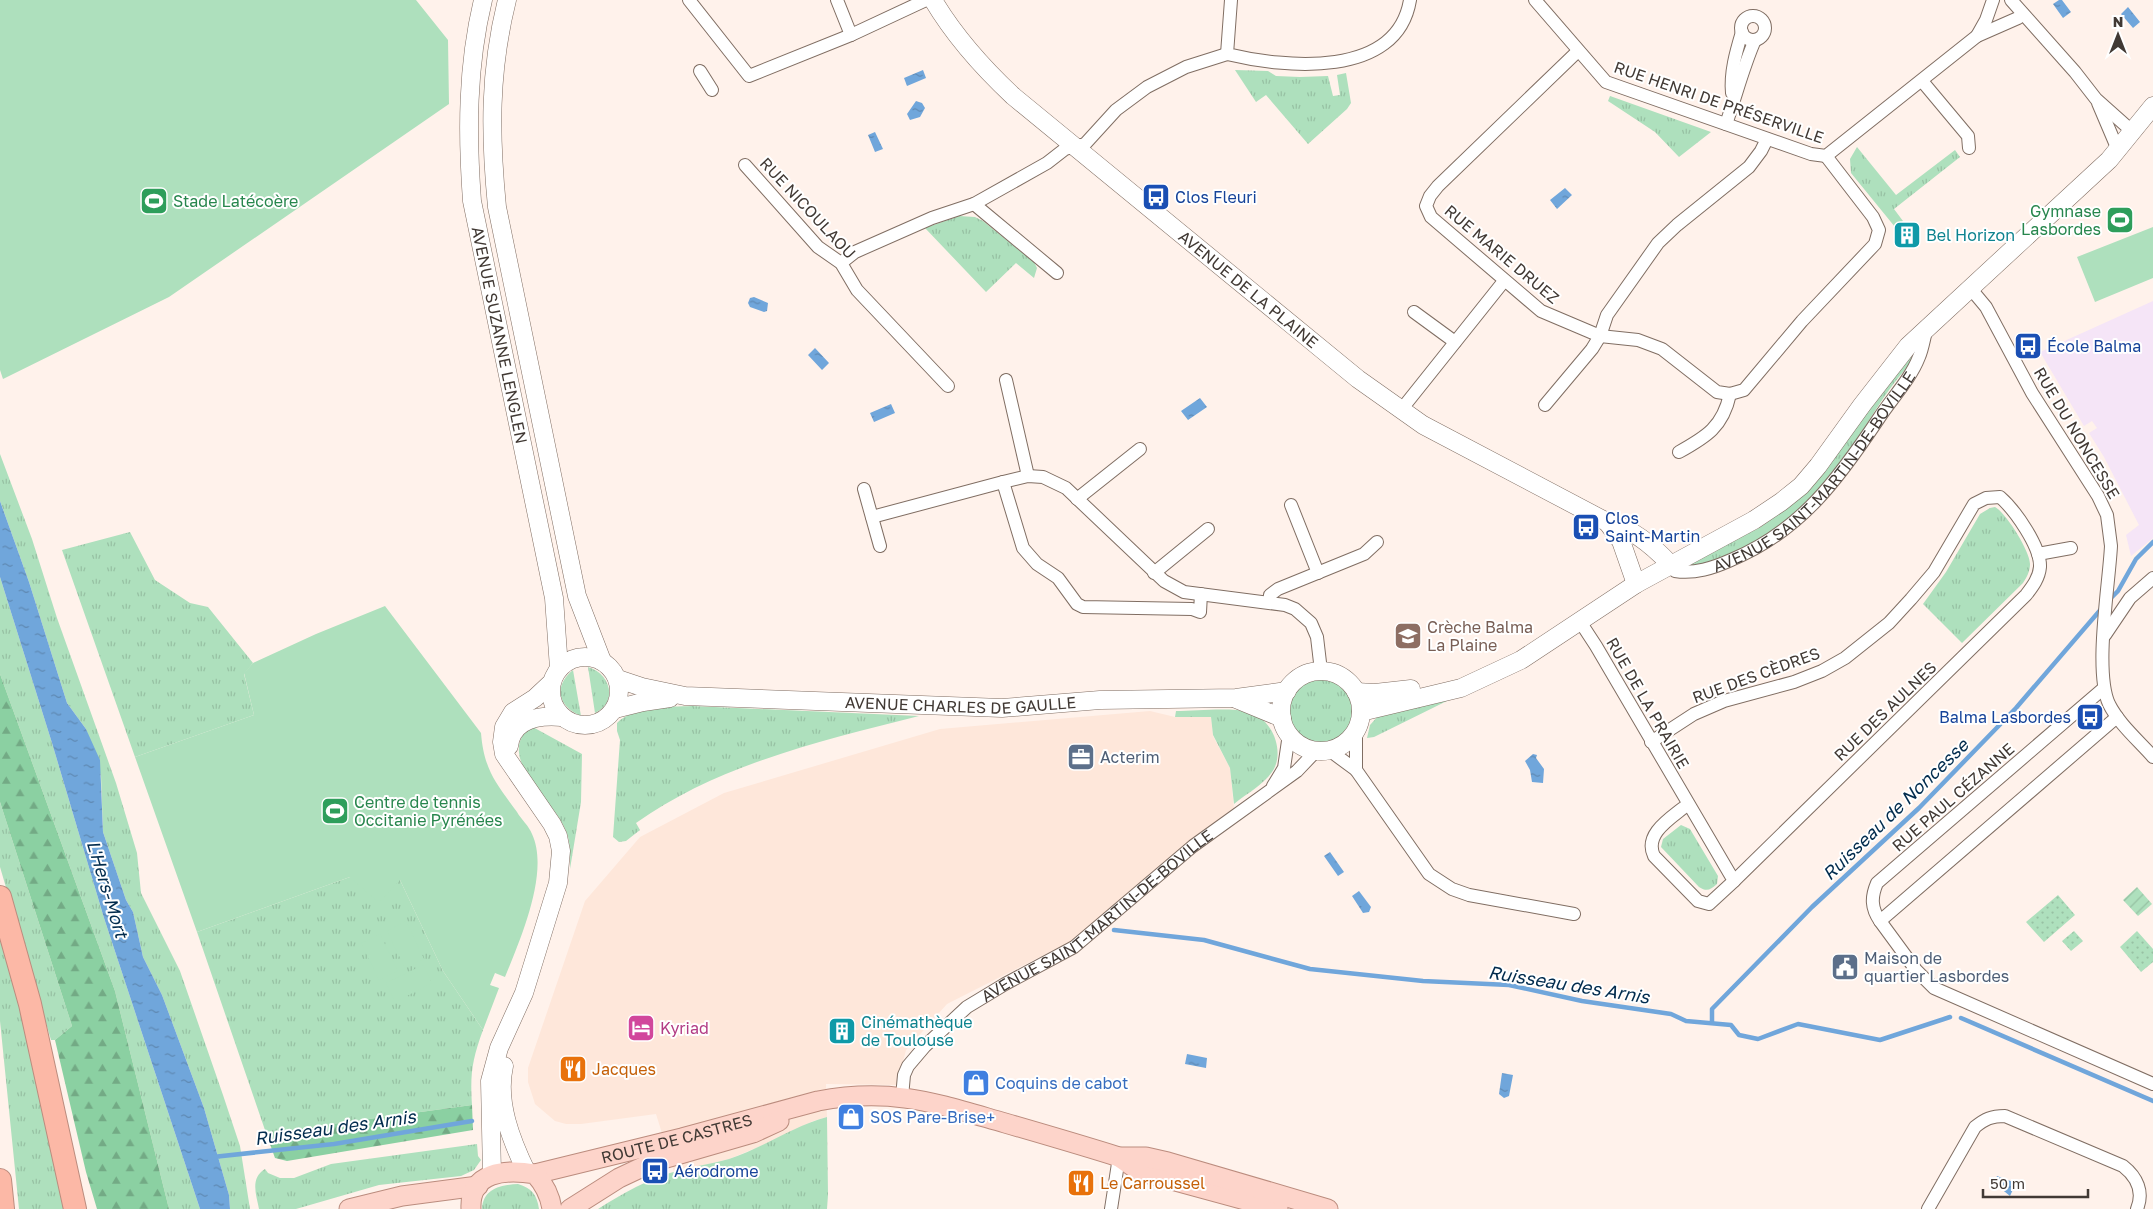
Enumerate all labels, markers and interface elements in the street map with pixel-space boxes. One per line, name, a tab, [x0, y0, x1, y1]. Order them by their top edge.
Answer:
north arrow	[2093, 10, 2143, 60]
text: N	[2113, 13, 2123, 30]
street label: RUE HENRI DE PRÉSERVILLE	[1611, 57, 1827, 147]
street label: RUE NICOULAOU	[756, 153, 860, 263]
bus stop icon: Clos Fleuri	[1141, 182, 1171, 212]
sports icon: Stade Latécoère	[139, 186, 169, 216]
place label: Clos Fleuri	[1175, 187, 1257, 207]
place label: Stade Latécoère	[173, 191, 298, 211]
street label: RUE MARIE DRUEZ	[1441, 200, 1563, 308]
place label: Gymnase Lasbordes	[2021, 201, 2101, 239]
sports icon: Gymnase Lasbordes	[2105, 205, 2135, 235]
building icon: Bel Horizon	[1892, 220, 1922, 250]
street label: AVENUE SUZANNE LENGLEN	[468, 225, 532, 445]
place label: Bel Horizon	[1926, 225, 2015, 245]
street label: AVENUE DE LA PLAINE	[1175, 226, 1322, 352]
bus stop icon: École Balma	[2013, 331, 2043, 361]
place label: École Balma	[2047, 336, 2141, 356]
street label: RUE DU NONCESSE	[2030, 364, 2124, 502]
street label: AVENUE SAINT-MARTIN-DE-BOVILLE	[1710, 368, 1920, 576]
place label: Clos Saint-Martin	[1605, 508, 1700, 546]
bus stop icon: Clos Saint-Martin	[1571, 512, 1601, 542]
place label: Crèche Balma La Plaine	[1427, 617, 1533, 655]
school or university icon: Crèche Balma La Plaine	[1393, 621, 1423, 651]
street label: RUE DE LA PRAIRIE	[1602, 634, 1694, 772]
street label: RUE DES CÈDRES	[1690, 643, 1822, 707]
street label: RUE DES AULNES	[1830, 657, 1940, 765]
street label: AVENUE CHARLES DE GAULLE	[845, 692, 1077, 718]
bus stop icon: Balma Lasbordes	[2075, 702, 2105, 732]
place label: Balma Lasbordes	[1939, 707, 2071, 727]
water label: Ruisseau de Noncesse	[1818, 733, 1974, 884]
street label: RUE PAUL CÉZANNE	[1888, 738, 2018, 856]
office icon: Acterim	[1066, 742, 1096, 772]
place label: Acterim	[1100, 747, 1160, 767]
place label: Centre de tennis Occitanie Pyrénées	[354, 792, 502, 830]
sports icon: Centre de tennis Occitanie Pyrénées	[320, 796, 350, 826]
street label: AVENUE SAINT-MARTIN-DE-BOVILLE	[977, 825, 1217, 1006]
water label: L'Hers-Mort	[83, 838, 134, 942]
place label: Maison de quartier Lasbordes	[1864, 948, 2009, 986]
public building icon: Maison de quartier Lasbordes	[1830, 952, 1860, 982]
water label: Ruisseau des Arnis	[1487, 960, 1653, 1008]
place label: Cinémathèque de Toulouse	[861, 1012, 973, 1050]
hotel icon: Kyriad	[626, 1013, 656, 1043]
building icon: Cinémathèque de Toulouse	[827, 1016, 857, 1046]
place label: Kyriad	[660, 1018, 709, 1038]
restaurant icon: Jacques	[558, 1054, 588, 1084]
place label: Jacques	[592, 1059, 656, 1079]
shop icon: Coquins de cabot	[961, 1068, 991, 1098]
place label: Coquins de cabot	[995, 1073, 1128, 1093]
shop icon: SOS Pare-Brise+	[836, 1102, 866, 1132]
water label: Ruisseau des Arnis	[253, 1105, 419, 1149]
place label: SOS Pare-Brise+	[870, 1107, 995, 1127]
street label: ROUTE DE CASTRES	[599, 1109, 754, 1167]
bus stop icon: Aérodrome	[640, 1156, 670, 1186]
place label: Aérodrome	[674, 1161, 758, 1181]
scale bar	[1983, 1166, 2088, 1198]
restaurant icon: Le Carroussel	[1066, 1168, 1096, 1198]
place label: Le Carroussel	[1100, 1173, 1205, 1193]
text: 50 m	[1990, 1174, 2025, 1192]

